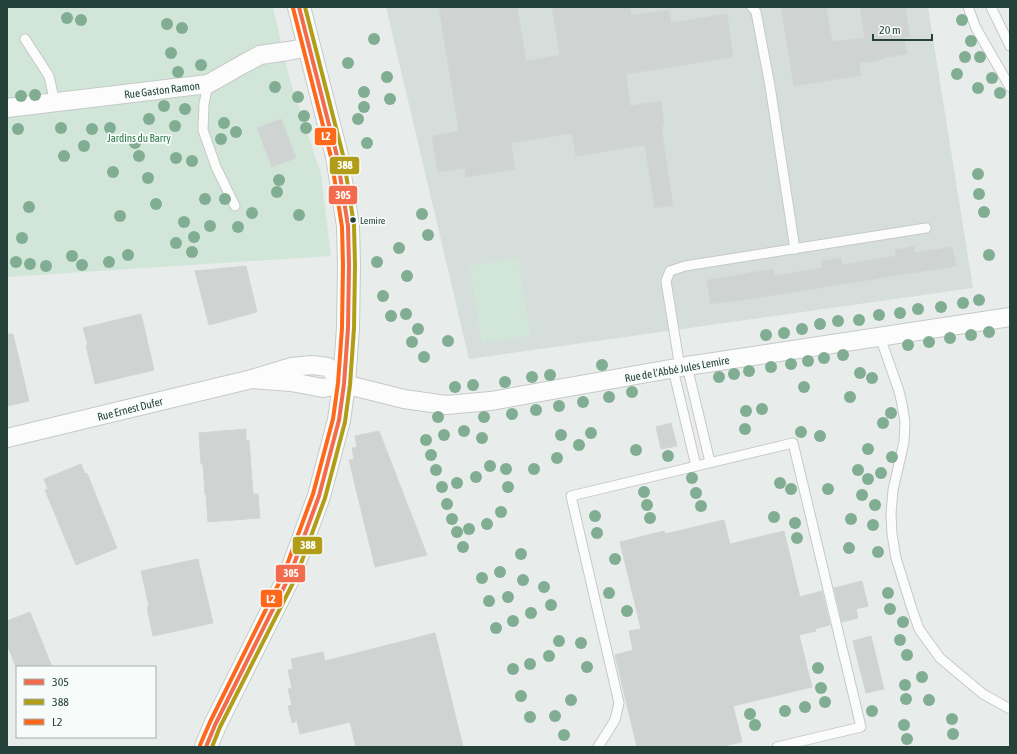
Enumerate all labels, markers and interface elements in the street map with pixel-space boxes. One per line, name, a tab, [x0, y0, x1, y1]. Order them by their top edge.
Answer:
scale bar	[873, 16, 932, 42]
text: 20 m	[879, 23, 901, 37]
street label: Rue Gaston Ramon	[123, 79, 201, 101]
line badge: L2	[314, 127, 337, 146]
text: L2	[321, 130, 331, 142]
park label: Jardins du Barry	[107, 132, 171, 144]
line badge: 388	[329, 156, 360, 175]
text: 388	[337, 159, 353, 171]
line badge: 305	[328, 185, 358, 205]
text: 305	[335, 189, 351, 201]
marker: Lemire	[348, 215, 358, 225]
place label: Lemire	[360, 215, 386, 226]
street label: Rue de l'Abbé Jules Lemire	[624, 354, 730, 384]
street label: Rue Ernest Dufer	[96, 395, 165, 423]
line badge: 388	[292, 536, 323, 555]
text: 388	[300, 539, 316, 551]
line badge: 305	[275, 564, 306, 583]
text: 305	[283, 567, 299, 579]
line badge: L2	[260, 589, 283, 608]
text: L2	[266, 593, 276, 605]
legend	[16, 666, 156, 738]
text: 305	[52, 675, 69, 689]
text: 388	[52, 695, 69, 709]
text: L2	[52, 715, 62, 729]

